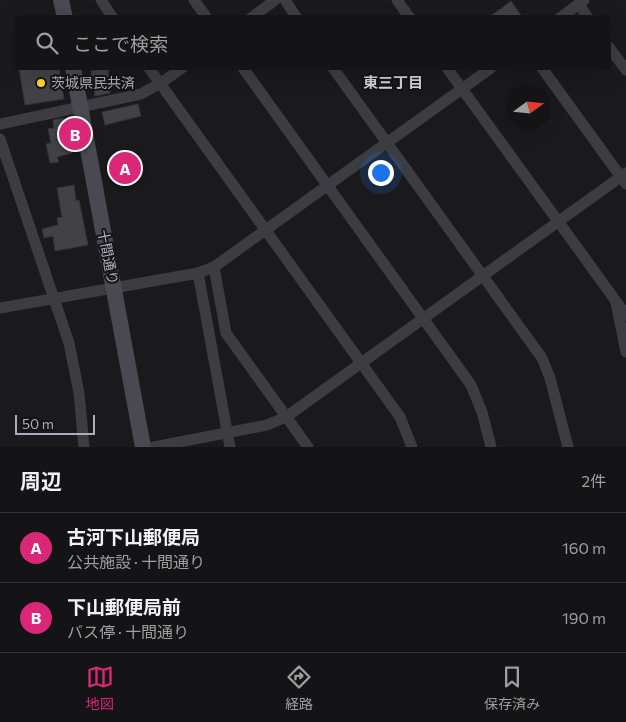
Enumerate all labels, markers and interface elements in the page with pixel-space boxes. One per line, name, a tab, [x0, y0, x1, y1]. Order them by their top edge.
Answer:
search box	[15, 15, 611, 70]
icon: search	[33, 29, 61, 57]
text: ここで検索	[73, 32, 168, 55]
district label: 東三丁目	[363, 73, 423, 91]
place label: 茨城県民共済	[51, 74, 135, 91]
marker: 茨城県民共済	[35, 77, 47, 89]
north arrow	[506, 85, 551, 130]
pin: B	[59, 115, 91, 153]
pin: A	[109, 149, 141, 187]
your location	[368, 160, 394, 186]
street label: 十間通り	[95, 228, 122, 286]
scale bar	[15, 412, 95, 435]
text: 50 m	[22, 415, 54, 432]
text: 周辺	[20, 468, 62, 493]
text: 2件	[581, 471, 606, 490]
text: 古河下山郵便局	[67, 525, 200, 548]
text: A	[30, 538, 42, 557]
text: 160 m	[562, 538, 606, 557]
text: 公共施設 · 十間通り	[67, 552, 205, 571]
text: 下山郵便局前	[67, 595, 181, 618]
text: B	[31, 608, 41, 627]
text: 190 m	[562, 608, 606, 627]
text: バス停 · 十間通り	[67, 622, 189, 641]
tab: 地図	[86, 663, 114, 713]
tab: 経路	[285, 663, 313, 713]
tab: 保存済み	[484, 663, 540, 713]

